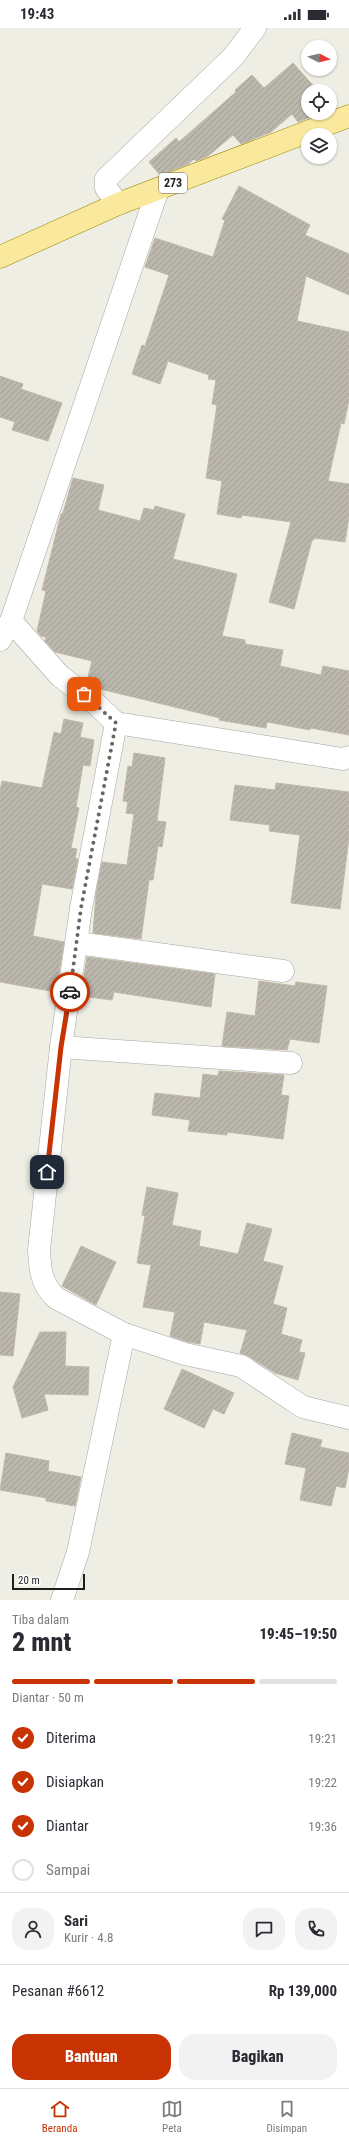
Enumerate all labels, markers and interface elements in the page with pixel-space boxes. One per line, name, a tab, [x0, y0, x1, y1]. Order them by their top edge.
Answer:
text: 19:43	[20, 5, 54, 23]
north arrow	[301, 40, 337, 76]
map controls	[301, 40, 337, 164]
button: locate	[301, 84, 337, 120]
button: layers	[301, 128, 337, 164]
road number: 273	[159, 173, 187, 193]
pin	[67, 677, 101, 711]
icon: bag	[73, 683, 95, 705]
courier	[50, 972, 90, 1012]
icon: car	[59, 981, 81, 1003]
pin	[30, 1155, 64, 1189]
icon: home	[36, 1161, 58, 1183]
scale bar	[12, 1572, 85, 1591]
text: 20 m	[18, 1574, 40, 1587]
text: Tiba dalam	[12, 1612, 69, 1627]
text: 19:45–19:50	[259, 1625, 337, 1643]
text: 2 mnt	[12, 1627, 71, 1657]
text: Diantar · 50 m	[12, 1690, 84, 1705]
icon: check	[12, 1727, 34, 1749]
text: Diterima	[46, 1729, 96, 1747]
text: 19:21	[308, 1731, 337, 1746]
icon: check	[12, 1771, 34, 1793]
text: Disiapkan	[46, 1773, 104, 1791]
text: 19:22	[308, 1775, 337, 1790]
icon: check	[12, 1815, 34, 1837]
text: Diantar	[46, 1817, 89, 1835]
text: 19:36	[308, 1819, 337, 1834]
text: Sampai	[46, 1861, 90, 1879]
button: person	[12, 1908, 54, 1950]
button: chat	[243, 1908, 285, 1950]
button: phone	[295, 1908, 337, 1950]
text: Sari	[64, 1912, 88, 1930]
text: Kurir · 4.8	[64, 1930, 114, 1945]
text: Pesanan #6612	[12, 1982, 104, 2000]
text: Rp 139,000	[269, 1982, 337, 2000]
button: Bantuan	[12, 2034, 171, 2080]
button: Bagikan	[179, 2034, 337, 2080]
tab: Beranda	[42, 2098, 77, 2135]
tab: Peta	[161, 2098, 183, 2135]
tab: Disimpan	[267, 2098, 307, 2135]

